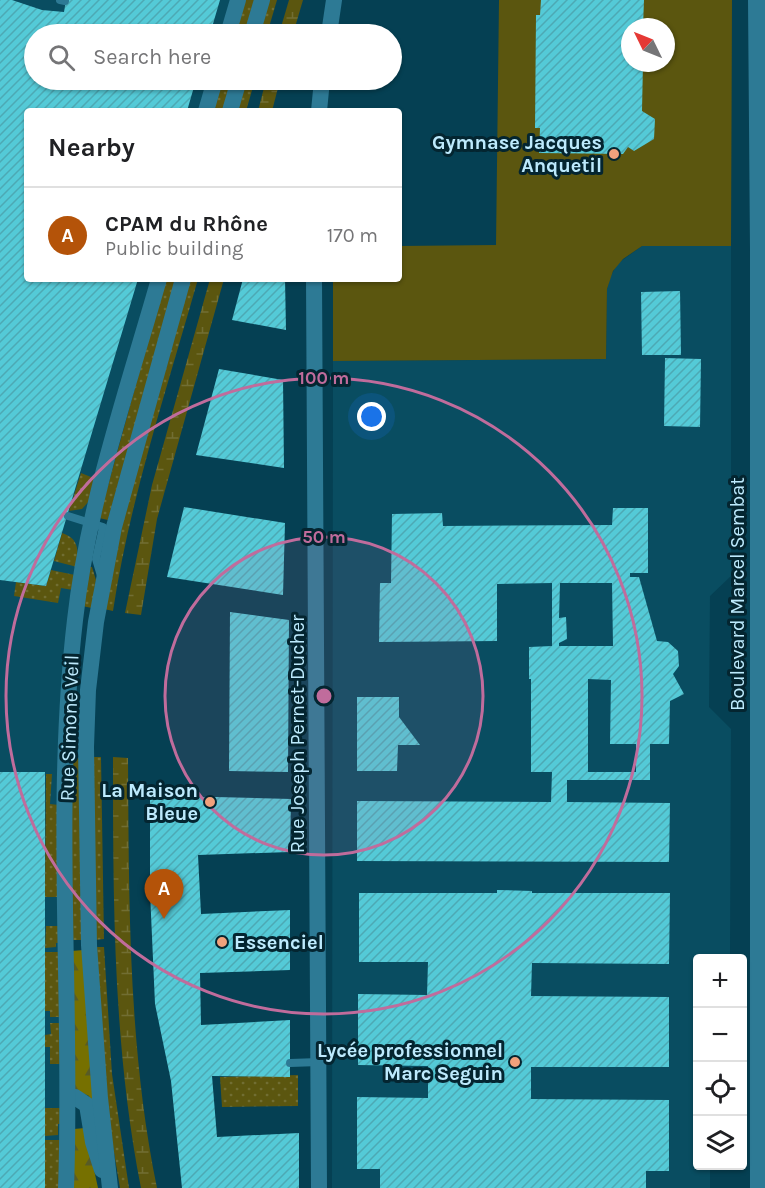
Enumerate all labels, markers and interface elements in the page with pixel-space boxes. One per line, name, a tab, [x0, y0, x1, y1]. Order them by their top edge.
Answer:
north arrow	[621, 18, 675, 72]
search box	[24, 24, 402, 90]
icon: search	[45, 41, 78, 74]
text: Search here	[93, 44, 211, 70]
place label: Gymnase Jacques Anquetil	[432, 131, 602, 177]
text: Nearby	[48, 132, 135, 163]
marker: Gymnase Jacques Anquetil	[607, 147, 621, 161]
text: CPAM du Rhône	[105, 211, 268, 237]
text: A	[61, 224, 74, 247]
text: 170 m	[327, 224, 378, 247]
text: Public building	[105, 237, 243, 260]
text: 100 m	[299, 367, 349, 389]
your location	[357, 402, 386, 431]
street label: Boulevard Marcel Sembat	[726, 477, 749, 711]
text: 50 m	[302, 526, 346, 548]
street label: Rue Joseph Pernet-Ducher	[286, 614, 309, 853]
street label: Rue Simone Veil	[55, 654, 84, 802]
centre of rings	[314, 686, 334, 706]
place label: La Maison Bleue	[101, 779, 198, 825]
marker: La Maison Bleue	[203, 795, 217, 809]
pin: A	[144, 870, 184, 919]
place label: Essenciel	[234, 931, 324, 954]
marker: Essenciel	[215, 935, 229, 949]
map controls	[693, 954, 747, 1170]
button: +	[693, 954, 747, 1008]
button: −	[693, 1008, 747, 1062]
place label: Lycée professionnel Marc Seguin	[317, 1039, 503, 1085]
marker: Lycée professionnel Marc Seguin	[508, 1055, 522, 1069]
button: locate	[693, 1062, 747, 1116]
button: layers	[693, 1116, 747, 1170]

